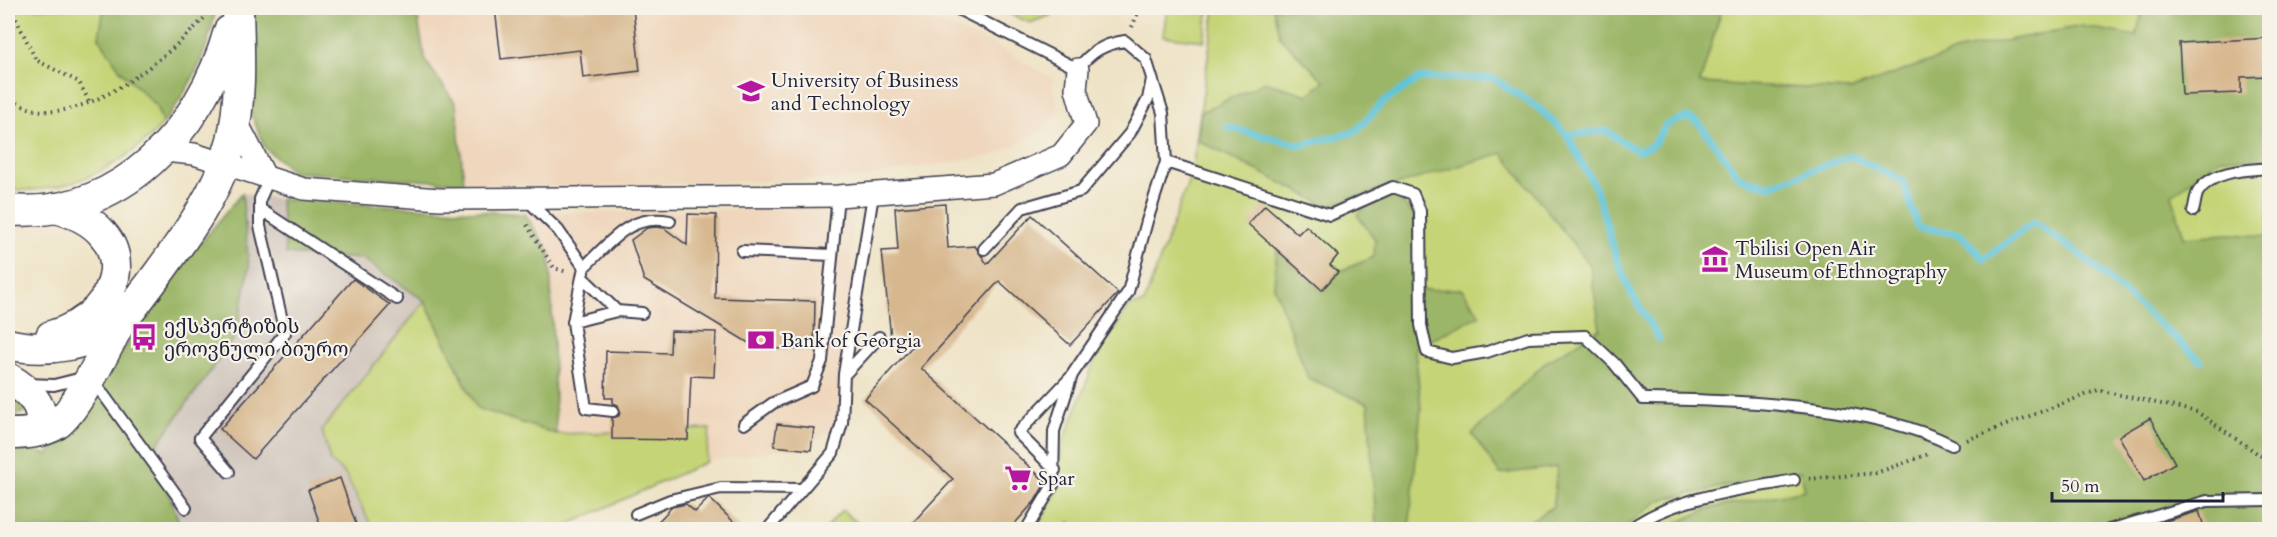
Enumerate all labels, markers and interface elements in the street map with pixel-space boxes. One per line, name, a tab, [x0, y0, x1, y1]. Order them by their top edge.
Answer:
place label: University of Business and Technology	[771, 67, 958, 117]
school or university icon: University of Business and Technology	[736, 76, 766, 106]
place label: Tbilisi Open Air Museum of Ethnography	[1735, 235, 1948, 285]
museum icon: Tbilisi Open Air Museum of Ethnography	[1700, 244, 1730, 274]
place label: ექსპერტიზის ეროვნული ბიურო	[164, 313, 349, 363]
bus stop icon: ექსპერტიზის ეროვნული ბიურო	[129, 322, 159, 352]
bank icon: Bank of Georgia	[746, 325, 776, 355]
place label: Bank of Georgia	[781, 327, 922, 354]
supermarket icon: Spar	[1003, 463, 1033, 493]
place label: Spar	[1038, 465, 1075, 492]
scale bar	[2052, 465, 2223, 503]
text: 50 m	[2061, 474, 2100, 499]

